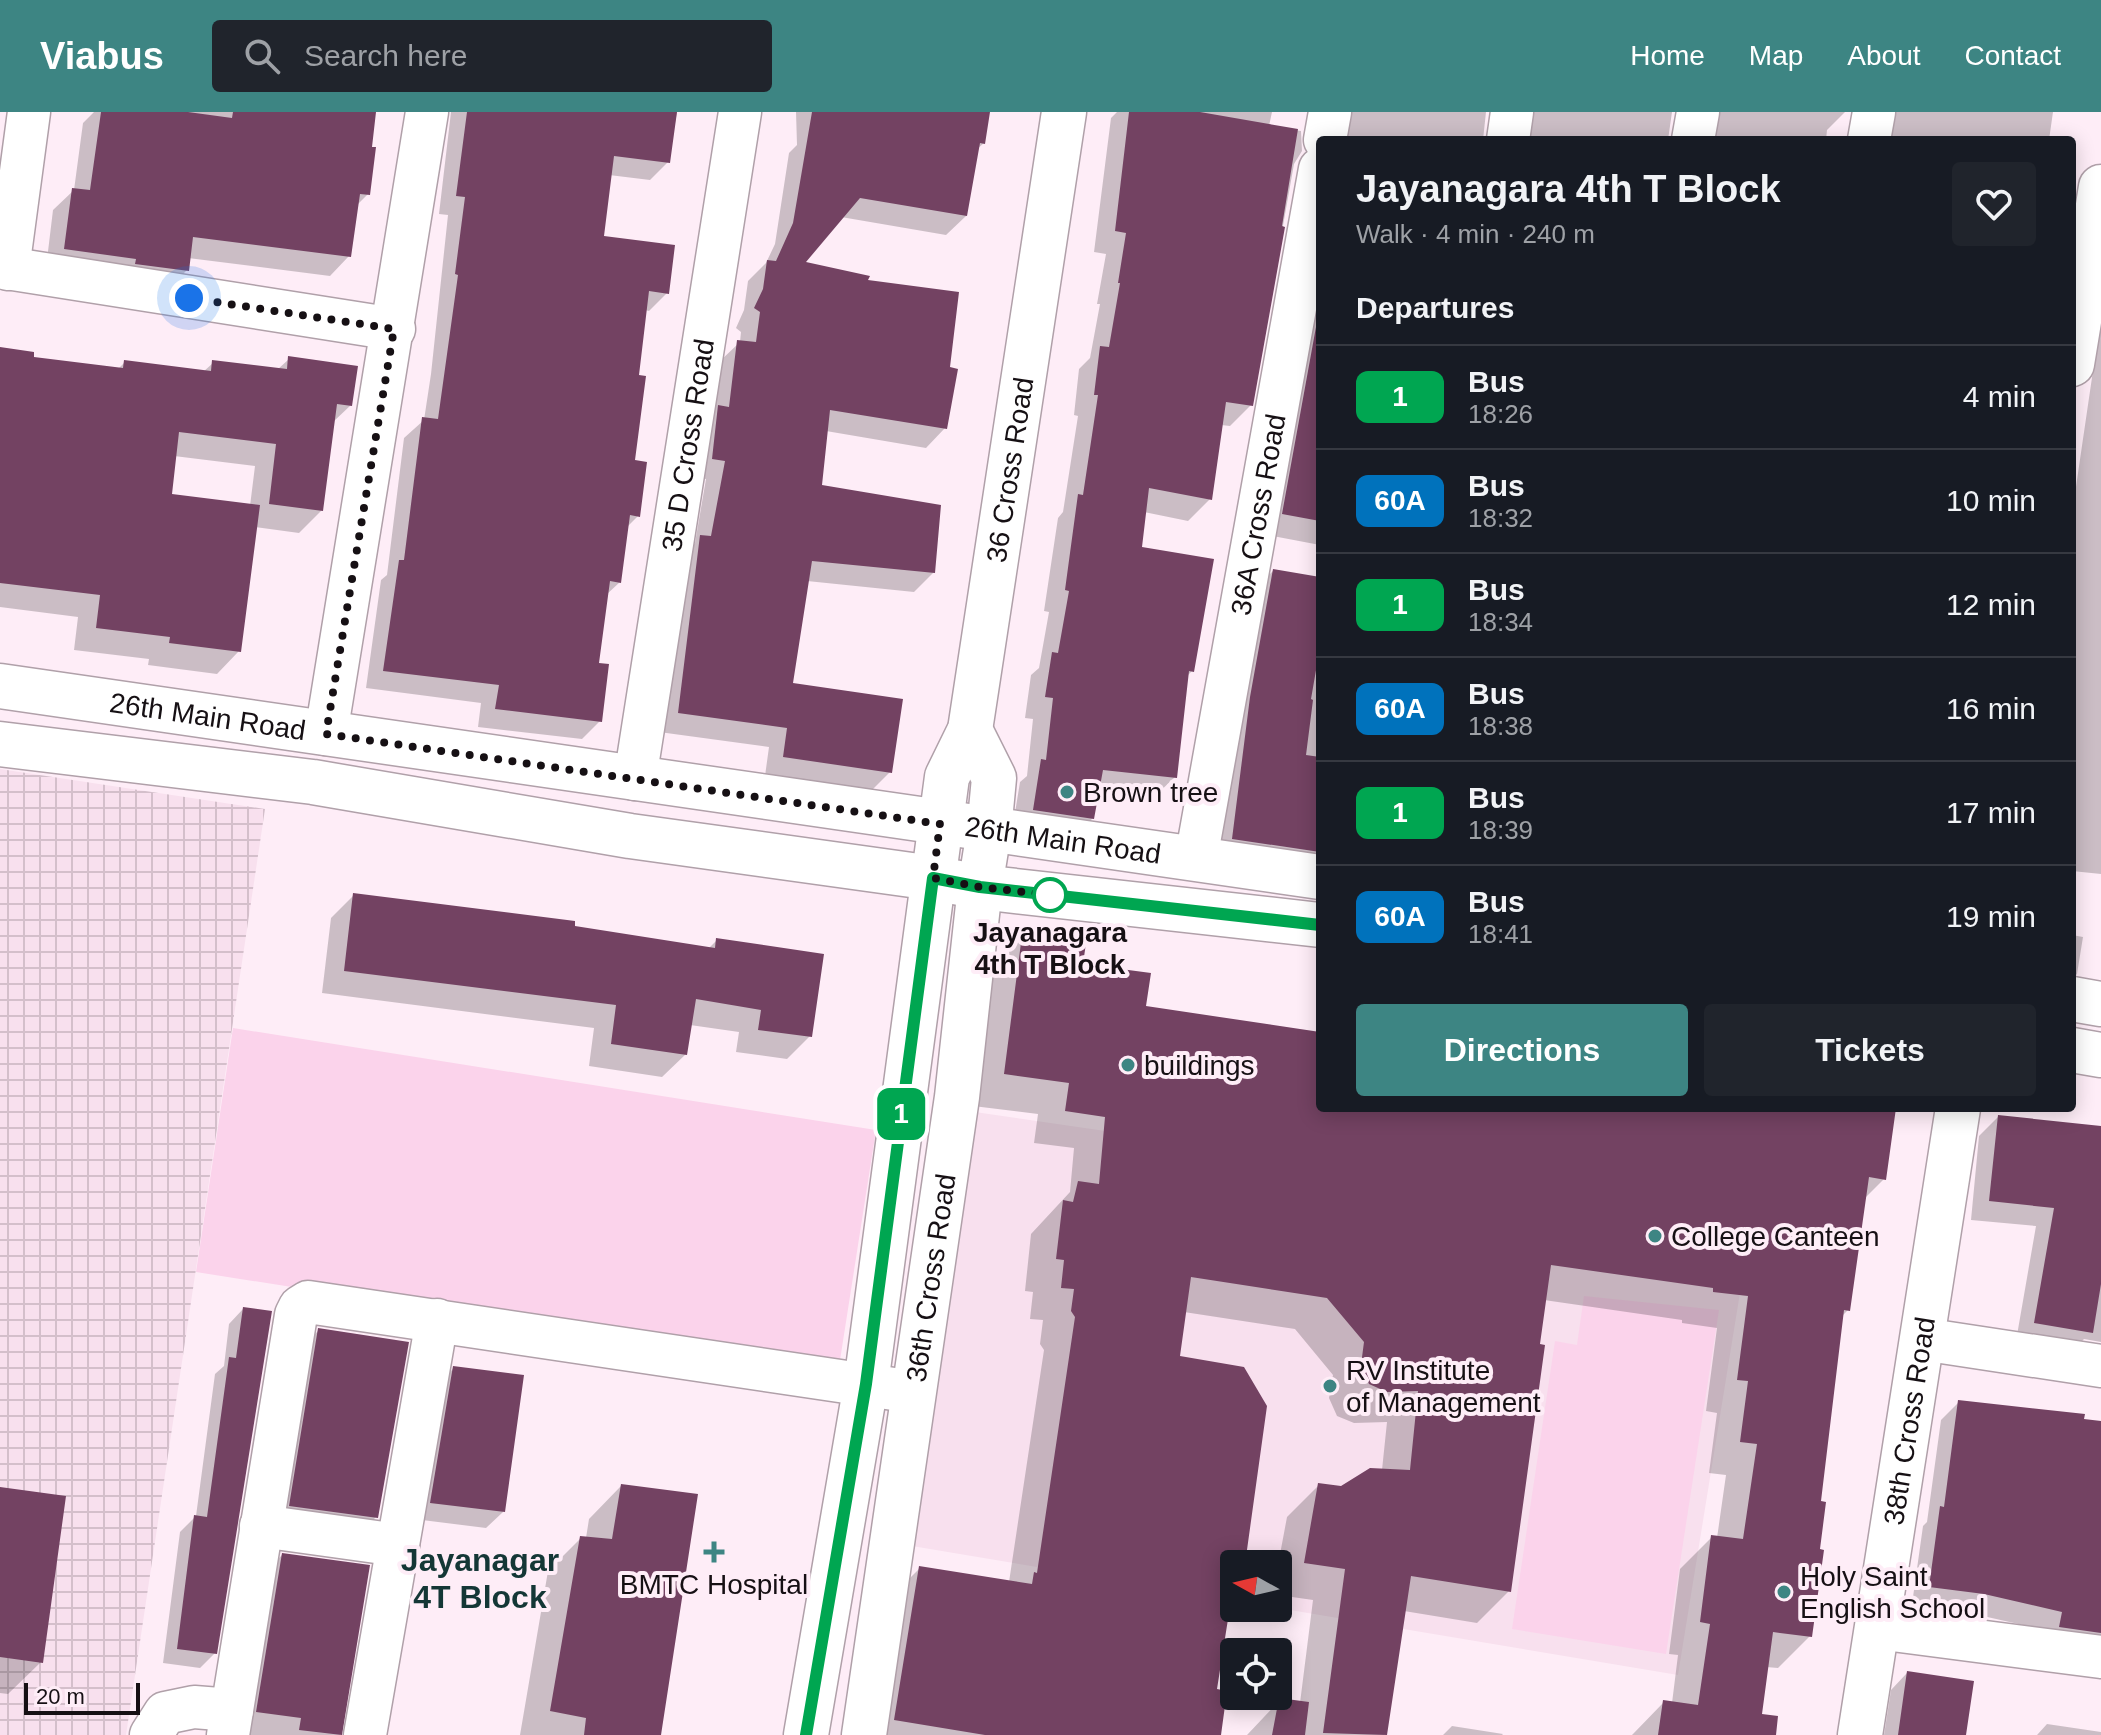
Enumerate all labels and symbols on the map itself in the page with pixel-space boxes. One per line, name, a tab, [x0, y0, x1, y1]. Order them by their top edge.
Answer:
your location	[169, 278, 209, 318]
street label: 35 D Cross Road	[656, 337, 720, 554]
street label: 36 Cross Road	[981, 375, 1039, 565]
street label: 36A Cross Road	[1225, 411, 1292, 618]
street label: 26th Main Road	[108, 687, 308, 746]
place label: Brown tree	[1083, 777, 1218, 808]
marker: Brown tree	[1058, 783, 1076, 801]
street label: 26th Main Road	[963, 811, 1163, 870]
marker: Jayanagara 4th T Block	[1033, 878, 1067, 912]
place label: Jayanagara 4th T Block	[973, 917, 1127, 980]
place label: buildings	[1144, 1050, 1255, 1081]
marker: buildings	[1119, 1056, 1137, 1074]
line badge: 1	[875, 1088, 927, 1140]
street label: 36th Cross Road	[901, 1172, 962, 1384]
place label: College Canteen	[1671, 1221, 1880, 1252]
marker: College Canteen	[1646, 1227, 1664, 1245]
street label: 38th Cross Road	[1878, 1315, 1941, 1527]
place label: RV Institute of Management	[1346, 1355, 1541, 1418]
marker: RV Institute of Management	[1321, 1377, 1339, 1395]
marker: BMTC Hospital	[703, 1541, 725, 1563]
district label: Jayanagar 4T Block	[401, 1542, 559, 1615]
north arrow	[1220, 1550, 1292, 1622]
place label: Holy Saint English School	[1800, 1561, 1985, 1624]
place label: BMTC Hospital	[620, 1569, 808, 1600]
marker: Holy Saint English School	[1775, 1583, 1793, 1601]
scale bar	[24, 1679, 140, 1715]

